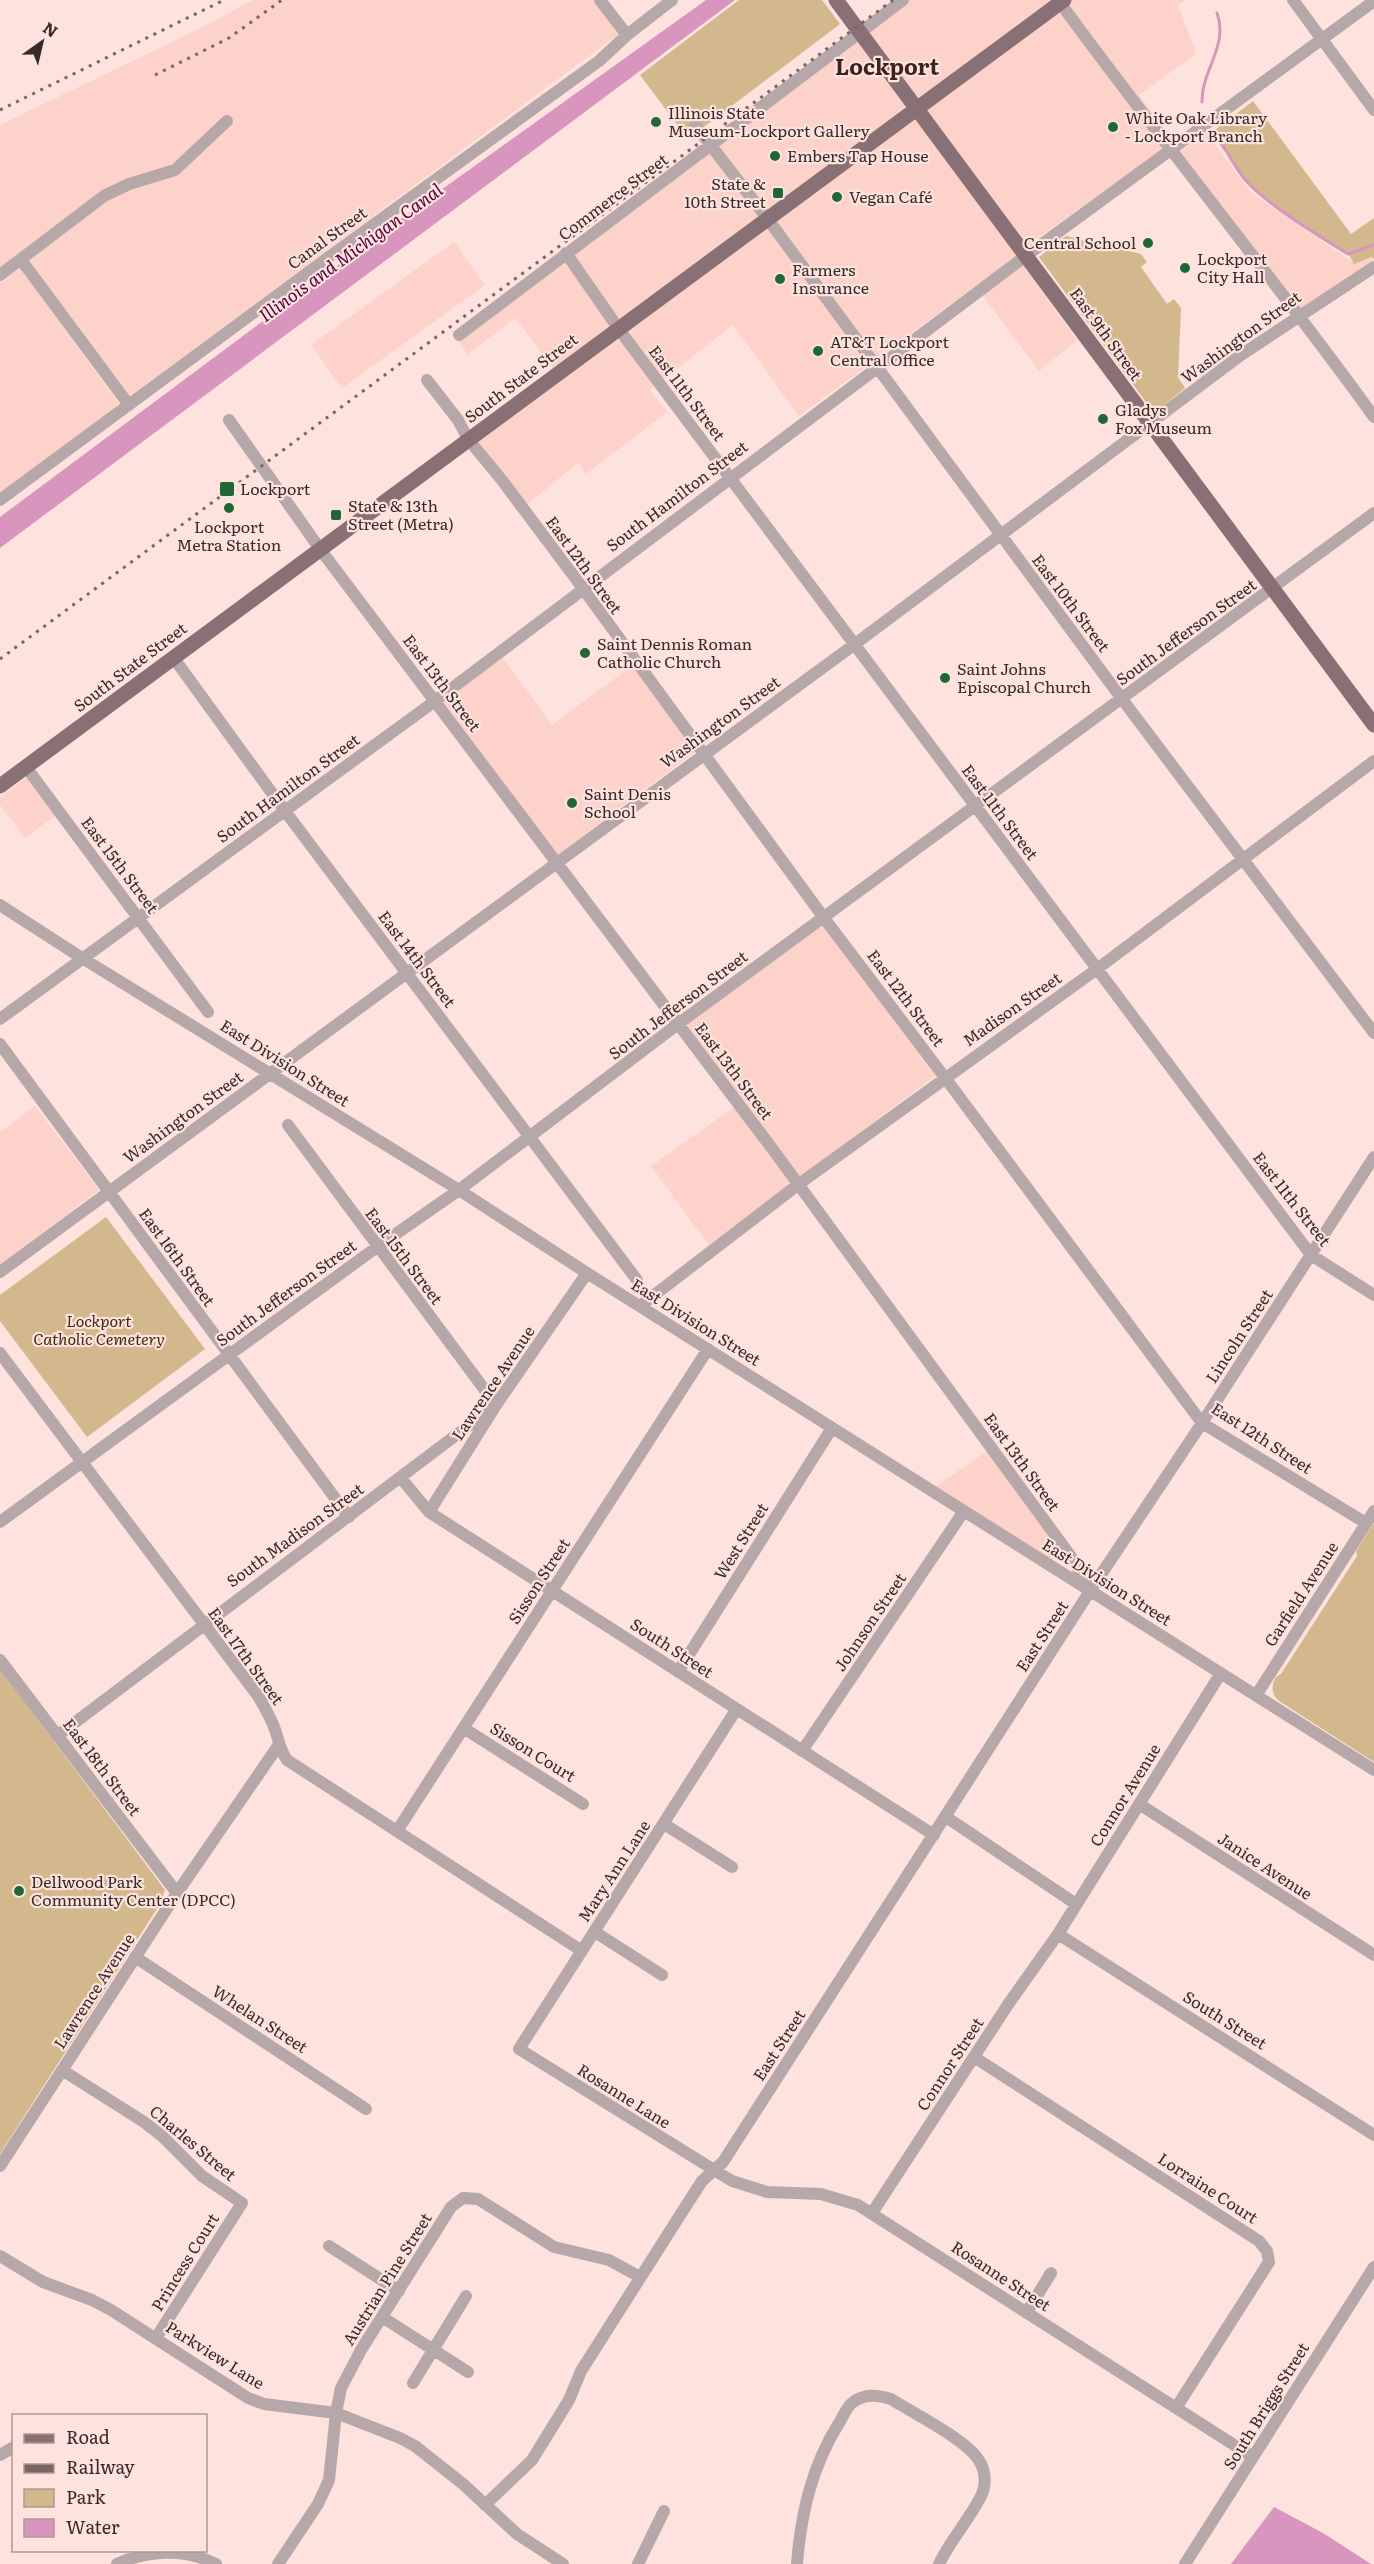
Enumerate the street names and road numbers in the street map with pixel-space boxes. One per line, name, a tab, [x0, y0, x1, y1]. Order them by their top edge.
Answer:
street label: Commerce Street	[552, 147, 673, 245]
street label: Canal Street	[282, 200, 372, 274]
street label: East 9th Street	[1065, 282, 1149, 385]
street label: Washington Street	[1175, 284, 1306, 388]
street label: South State Street	[459, 326, 582, 428]
street label: East 11th Street	[644, 339, 732, 446]
street label: South Hamilton Street	[601, 434, 753, 557]
street label: East 12th Street	[541, 510, 629, 619]
street label: East 10th Street	[1027, 548, 1117, 657]
street label: South Jefferson Street	[1110, 572, 1261, 690]
street label: South State Street	[68, 615, 191, 717]
street label: East 13th Street	[398, 629, 488, 737]
street label: Washington Street	[654, 669, 785, 773]
street label: South Hamilton Street	[211, 727, 364, 847]
street label: East 11th Street	[957, 758, 1045, 865]
street label: East 15th Street	[76, 811, 166, 918]
street label: East 14th Street	[373, 905, 463, 1012]
street label: South Jefferson Street	[603, 944, 752, 1064]
street label: East 12th Street	[862, 944, 952, 1051]
street label: Madison Street	[957, 965, 1066, 1051]
street label: East Division Street	[216, 1013, 355, 1112]
street label: East 13th Street	[690, 1017, 780, 1125]
street label: Washington Street	[117, 1064, 248, 1168]
street label: East 11th Street	[1248, 1146, 1338, 1251]
street label: East 16th Street	[134, 1202, 222, 1311]
street label: East 15th Street	[360, 1202, 450, 1309]
street label: South Jefferson Street	[210, 1233, 361, 1351]
street label: East Division Street	[627, 1272, 766, 1371]
street label: Lincoln Street	[1199, 1283, 1278, 1387]
street label: Lawrence Avenue	[445, 1320, 539, 1445]
street label: East 12th Street	[1207, 1395, 1318, 1479]
street label: East 13th Street	[979, 1407, 1067, 1516]
street label: South Madison Street	[221, 1476, 368, 1592]
street label: West Street	[707, 1497, 774, 1584]
street label: Sisson Street	[501, 1532, 575, 1628]
street label: East Division Street	[1038, 1532, 1177, 1631]
street label: Garfield Avenue	[1257, 1536, 1343, 1651]
street label: Johnson Street	[827, 1567, 911, 1676]
street label: East Street	[1009, 1594, 1074, 1676]
street label: East 17th Street	[203, 1602, 291, 1710]
street label: South Street	[626, 1611, 719, 1683]
street label: East 18th Street	[58, 1713, 148, 1821]
street label: Sisson Court	[486, 1715, 581, 1787]
street label: Connor Avenue	[1083, 1738, 1165, 1851]
street label: Mary Ann Lane	[571, 1815, 655, 1926]
street label: Janice Avenue	[1214, 1826, 1317, 1905]
street label: Lawrence Avenue	[47, 1928, 140, 2053]
street label: Whelan Street	[208, 1978, 313, 2058]
street label: South Street	[1179, 1984, 1272, 2055]
street label: East Street	[746, 2003, 811, 2085]
street label: Connor Street	[910, 2012, 989, 2115]
street label: Rosanne Lane	[573, 2057, 676, 2133]
street label: Charles Street	[145, 2099, 243, 2186]
street label: Lorraine Court	[1154, 2146, 1264, 2229]
street label: Princess Court	[144, 2207, 224, 2315]
street label: Austrian Pine Street	[336, 2207, 437, 2349]
street label: Rosanne Street	[947, 2234, 1056, 2317]
street label: Parkview Lane	[162, 2314, 270, 2394]
street label: South Briggs Street	[1216, 2337, 1314, 2474]

